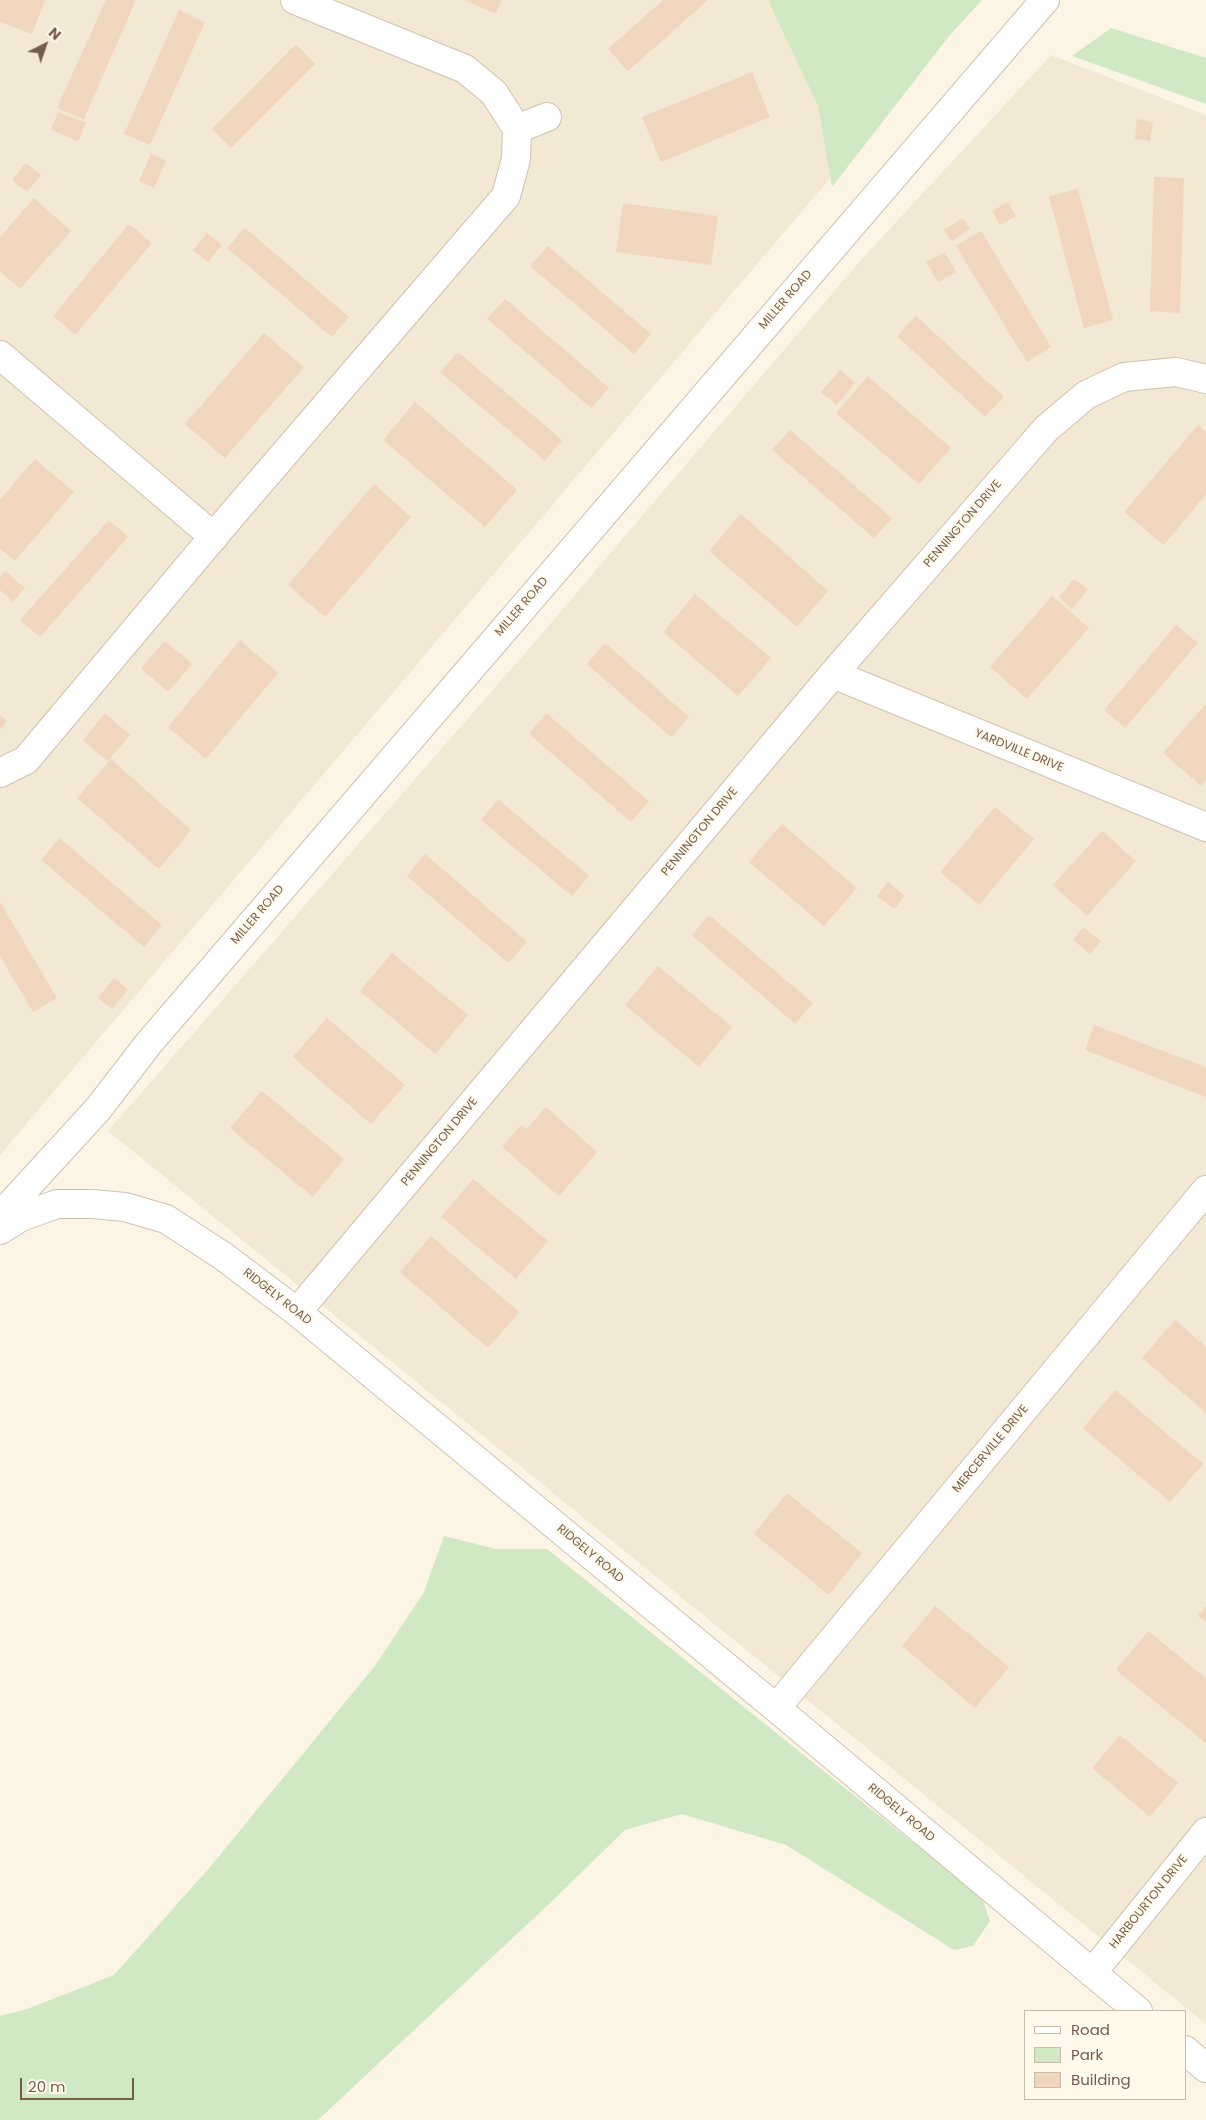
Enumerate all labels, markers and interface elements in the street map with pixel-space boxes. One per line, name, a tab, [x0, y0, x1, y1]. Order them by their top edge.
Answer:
north arrow	[20, 20, 70, 70]
text: N	[44, 23, 65, 45]
street label: MILLER ROAD	[756, 268, 816, 332]
street label: PENNINGTON DRIVE	[921, 477, 1005, 571]
street label: MILLER ROAD	[492, 575, 552, 639]
street label: YARDVILLE DRIVE	[972, 727, 1066, 775]
street label: PENNINGTON DRIVE	[659, 785, 741, 879]
street label: MILLER ROAD	[228, 883, 288, 947]
street label: PENNINGTON DRIVE	[399, 1095, 481, 1189]
street label: RIDGELY ROAD	[240, 1266, 314, 1328]
street label: MERCERVILLE DRIVE	[950, 1402, 1032, 1496]
street label: RIDGELY ROAD	[554, 1522, 626, 1586]
street label: RIDGELY ROAD	[865, 1781, 937, 1845]
street label: HARBOURTON DRIVE	[1107, 1852, 1191, 1952]
legend	[1024, 2010, 1186, 2100]
text: Road	[1071, 2019, 1110, 2040]
text: Park	[1071, 2044, 1103, 2065]
scale bar	[22, 2068, 136, 2100]
text: Building	[1071, 2069, 1131, 2090]
text: 20 m	[28, 2076, 66, 2097]

